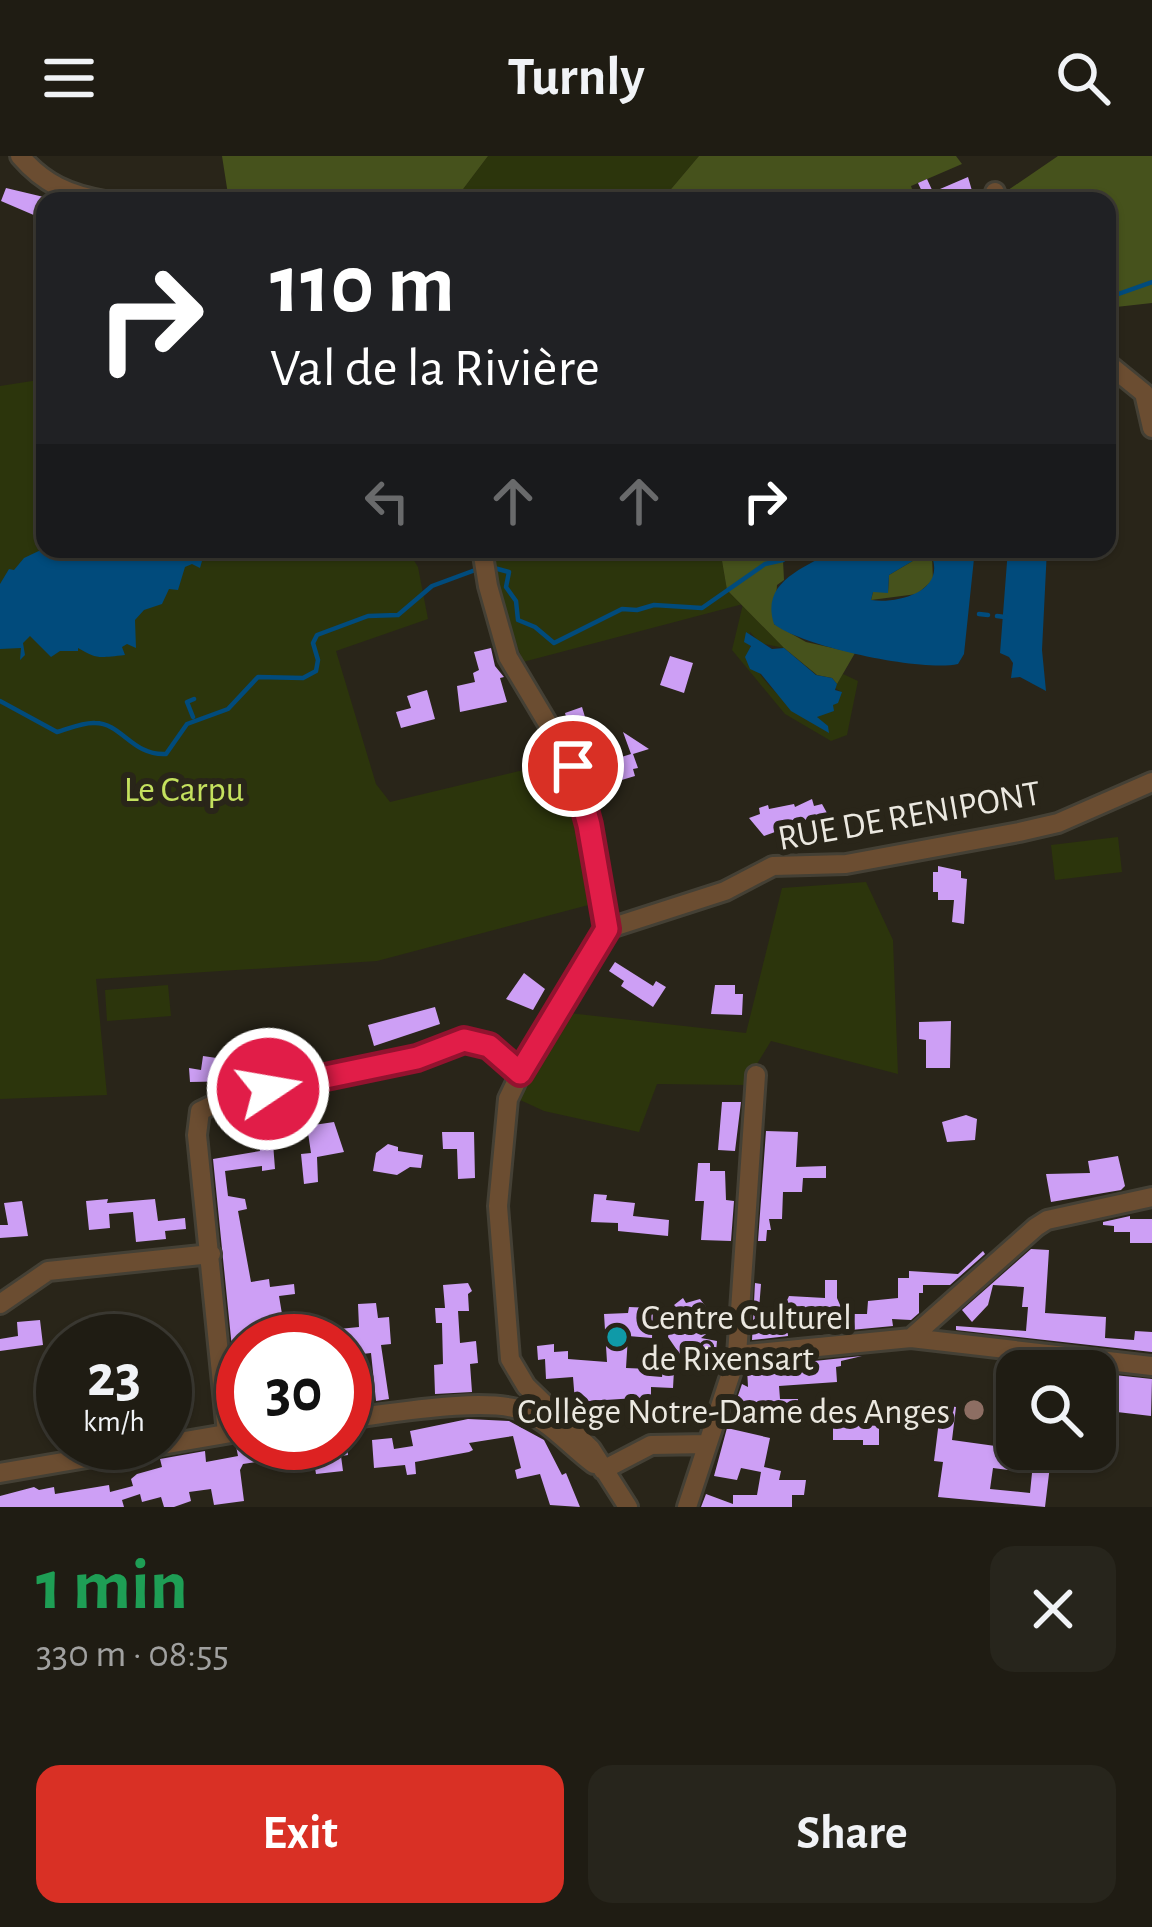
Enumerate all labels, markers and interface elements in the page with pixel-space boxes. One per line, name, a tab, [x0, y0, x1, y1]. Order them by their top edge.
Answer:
icon: menu	[36, 45, 102, 111]
icon: search	[1050, 45, 1116, 111]
text: Turnly	[507, 51, 645, 105]
icon: right	[72, 240, 228, 396]
text: 110 m	[270, 244, 455, 328]
text: Val de la Rivière	[270, 342, 600, 396]
icon: left	[354, 468, 420, 534]
icon: ahead	[480, 468, 546, 534]
icon: ahead	[606, 468, 672, 534]
icon: right	[732, 468, 798, 534]
pin	[522, 715, 624, 817]
icon: arrive	[540, 733, 606, 799]
park label: Le Carpu	[124, 772, 244, 808]
street label: RUE DE RENIPONT	[775, 775, 1044, 857]
position arrow	[205, 1026, 331, 1152]
place label: Centre Culturel de Rixensart	[641, 1300, 852, 1377]
speed limit sign: 30	[216, 1314, 372, 1470]
marker: Centre Culturel de Rixensart	[604, 1324, 630, 1350]
text: 23	[87, 1347, 141, 1407]
map controls	[996, 1350, 1116, 1470]
button: search	[996, 1350, 1116, 1470]
place label: Collège Notre-Dame des Anges	[517, 1394, 950, 1430]
marker: Collège Notre-Dame des Anges	[961, 1397, 987, 1423]
text: km/h	[83, 1407, 145, 1437]
button: close	[990, 1546, 1116, 1672]
text: 1 min	[36, 1550, 188, 1622]
text: 330 m · 08:55	[36, 1635, 229, 1674]
button: Exit	[36, 1765, 564, 1903]
button: Share	[588, 1765, 1116, 1903]

